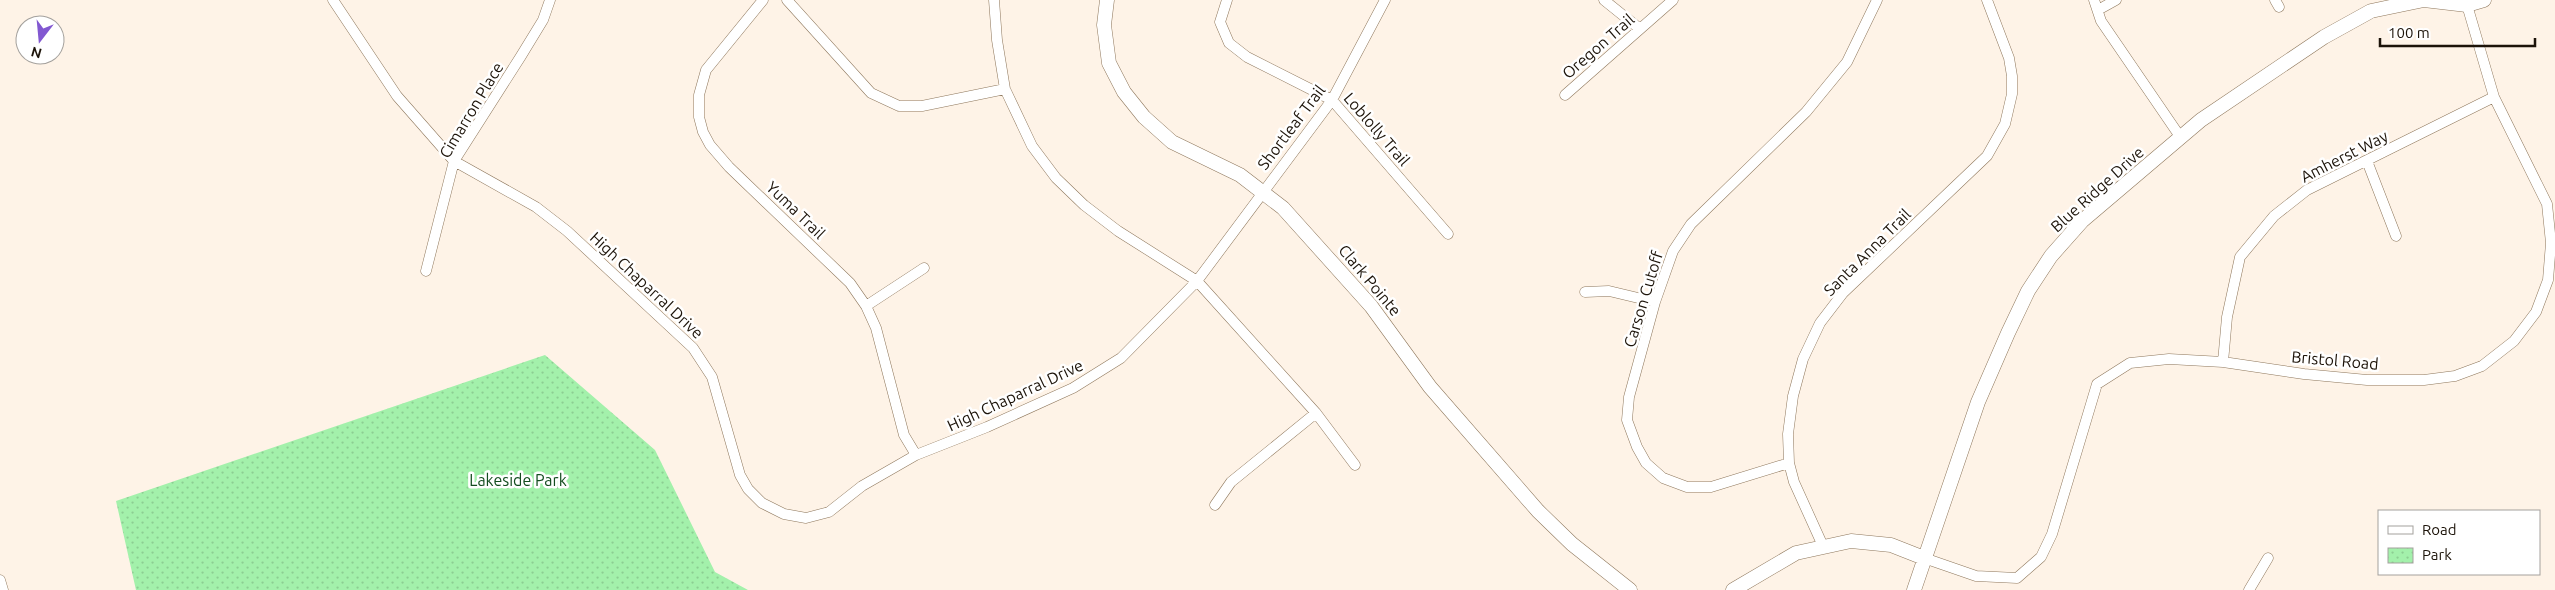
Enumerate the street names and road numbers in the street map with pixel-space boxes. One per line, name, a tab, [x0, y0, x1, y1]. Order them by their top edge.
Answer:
street label: Oregon Trail	[1558, 10, 1638, 82]
street label: Cimarron Place	[435, 59, 507, 161]
street label: Shortleaf Trail	[1253, 81, 1329, 173]
street label: Loblolly Trail	[1340, 89, 1414, 169]
street label: Amherst Way	[2297, 126, 2391, 186]
street label: Blue Ridge Drive	[2047, 143, 2147, 235]
street label: Yuma Trail	[763, 178, 829, 242]
street label: Santa Anna Trail	[1820, 205, 1914, 299]
street label: High Chaparral Drive	[587, 228, 707, 342]
street label: Clark Pointe	[1335, 241, 1405, 319]
street label: Carson Cutoff	[1620, 248, 1666, 349]
street label: Bristol Road	[2291, 347, 2379, 373]
street label: High Chaparral Drive	[944, 356, 1086, 434]

